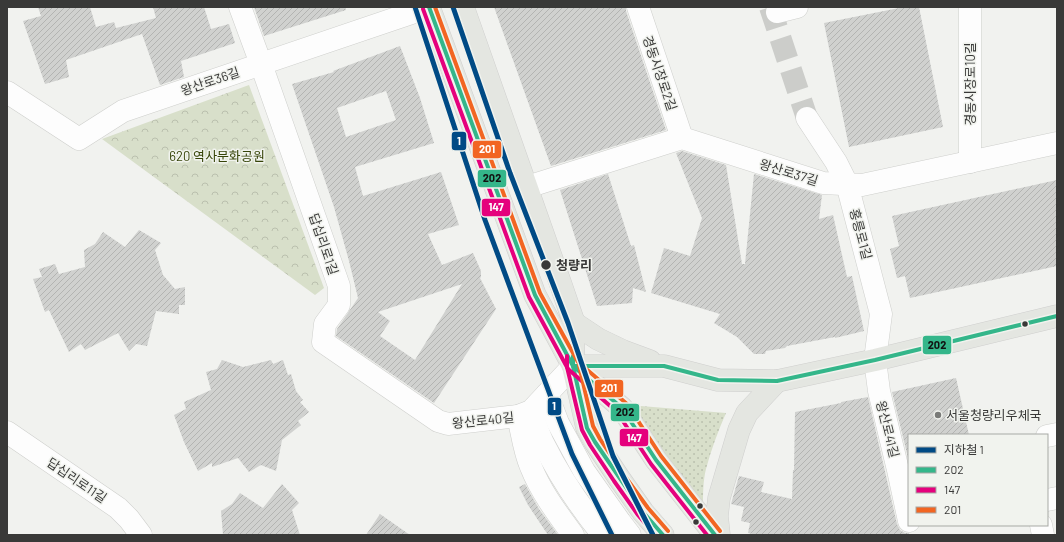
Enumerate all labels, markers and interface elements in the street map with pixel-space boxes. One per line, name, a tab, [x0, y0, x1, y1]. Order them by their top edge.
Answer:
street label: 경동시장로2길	[640, 33, 680, 113]
street label: 경동시장로10길	[962, 42, 978, 126]
street label: 왕산로36길	[178, 63, 242, 99]
line badge: 1	[451, 131, 467, 151]
text: 1	[457, 134, 461, 147]
line badge: 201	[472, 140, 502, 159]
text: 201	[479, 142, 495, 155]
park label: 620 역사문화공원	[169, 148, 265, 164]
street label: 왕산로37길	[758, 155, 820, 189]
line badge: 202	[477, 169, 507, 188]
text: 202	[483, 171, 501, 184]
line badge: 147	[481, 198, 511, 217]
text: 147	[488, 200, 504, 213]
street label: 홍릉로1길	[846, 207, 876, 261]
street label: 답십리로1길	[306, 211, 342, 277]
place label: 청량리	[556, 257, 592, 273]
marker: 청량리	[539, 258, 553, 272]
unlabelled marker	[1020, 319, 1030, 329]
line badge: 202	[922, 335, 952, 355]
text: 202	[928, 338, 946, 351]
line badge: 201	[594, 379, 624, 398]
text: 201	[601, 381, 617, 394]
line badge: 1	[547, 397, 562, 416]
text: 1	[552, 399, 556, 412]
street label: 왕산로41길	[873, 399, 903, 459]
line badge: 202	[610, 403, 640, 422]
text: 202	[616, 405, 634, 418]
place label: 서울청량리우체국	[946, 407, 1042, 423]
street label: 왕산로40길	[451, 409, 515, 431]
marker: 서울청량리우체국	[933, 410, 943, 420]
line badge: 147	[619, 428, 649, 447]
text: 147	[626, 431, 642, 444]
legend	[908, 434, 1048, 526]
text: 지하철 1	[944, 442, 984, 456]
street label: 답십리로11길	[44, 454, 110, 506]
text: 202	[944, 462, 964, 476]
text: 147	[944, 482, 960, 496]
unlabelled marker	[695, 501, 705, 511]
text: 201	[944, 502, 961, 516]
unlabelled marker	[691, 517, 701, 527]

